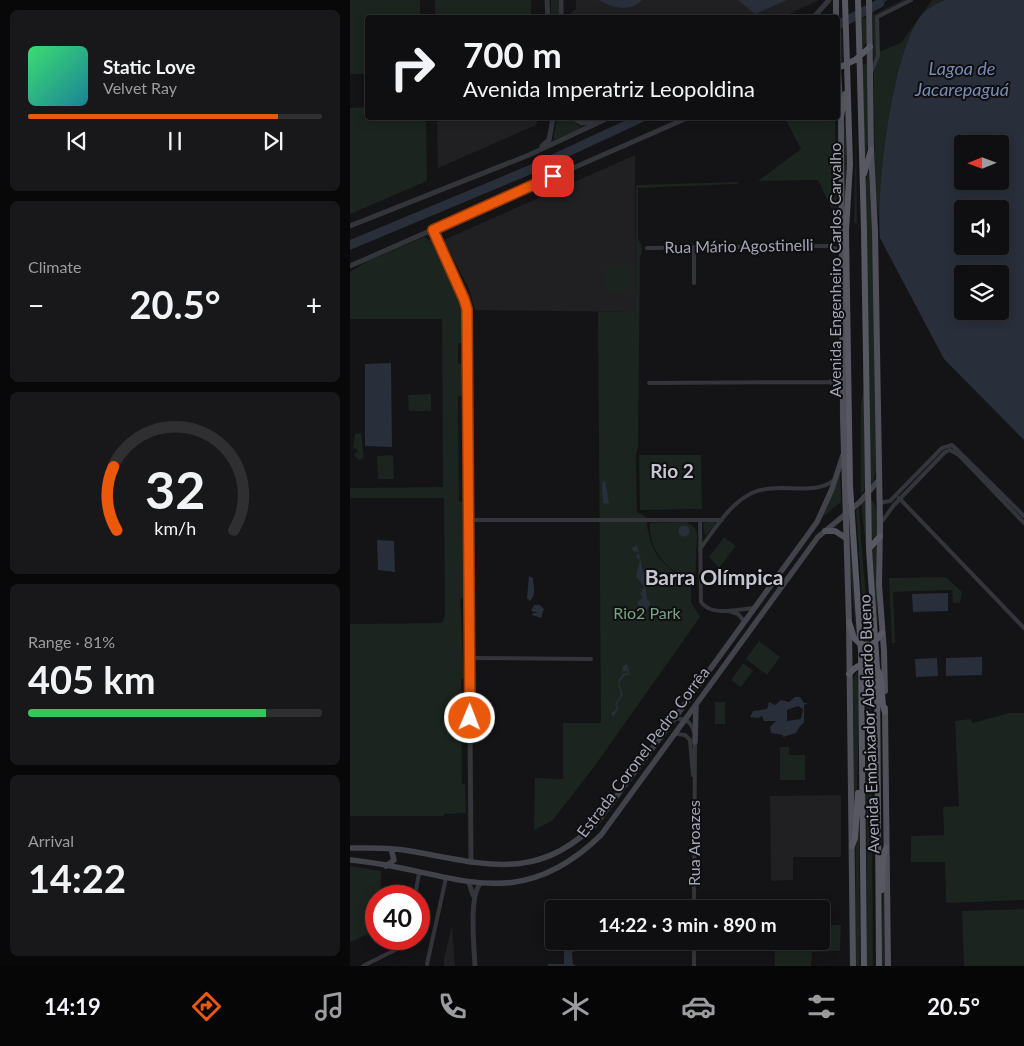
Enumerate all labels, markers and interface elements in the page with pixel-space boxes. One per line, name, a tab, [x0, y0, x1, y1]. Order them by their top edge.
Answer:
text: 700 m	[463, 33, 562, 75]
icon: right	[380, 35, 445, 100]
text: Static Love	[103, 55, 195, 78]
water label: Lagoa de Jacarepaguá	[914, 57, 1010, 100]
text: Avenida Imperatriz Leopoldina	[463, 75, 755, 102]
text: Velvet Ray	[103, 78, 177, 97]
icon: previous	[63, 127, 91, 155]
icon: pause	[161, 127, 189, 155]
icon: next	[259, 127, 287, 155]
north arrow	[954, 135, 1009, 190]
map controls	[954, 135, 1009, 320]
street label: Avenida Engenheiro Carlos Carvalho	[825, 143, 844, 397]
pin	[532, 155, 574, 197]
icon: arrive	[539, 162, 567, 190]
button: sound	[954, 200, 1009, 255]
street label: Rua Mário Agostinelli	[664, 235, 814, 256]
text: Climate	[28, 257, 81, 276]
button: layers	[954, 265, 1009, 320]
text: 20.5°	[130, 281, 220, 327]
text: −	[28, 288, 44, 322]
text: +	[306, 288, 322, 322]
text: 32	[145, 458, 205, 520]
district label: Rio 2	[650, 459, 694, 482]
text: km/h	[154, 517, 196, 539]
district label: Barra Olímpica	[645, 564, 783, 589]
street label: Avenida Embaixador Abelardo Bueno	[854, 594, 883, 854]
park label: Rio2 Park	[613, 603, 682, 622]
text: Range · 81%	[28, 632, 115, 651]
text: 405 km	[28, 656, 156, 702]
street label: Estrada Coronel Pedro Corrêa	[572, 663, 713, 841]
position arrow	[443, 691, 495, 743]
street label: Rua Aroazes	[684, 800, 703, 886]
text: Arrival	[28, 831, 74, 850]
text: 14:22	[28, 855, 126, 901]
speed limit sign: 40	[365, 885, 430, 950]
text: 14:22 · 3 min · 890 m	[598, 913, 777, 936]
icon: directions	[189, 989, 224, 1024]
icon: music	[312, 989, 347, 1024]
icon: phone	[435, 989, 470, 1024]
icon: climate	[558, 989, 593, 1024]
icon: car	[681, 989, 716, 1024]
icon: filters	[804, 989, 839, 1024]
text: 14:19	[44, 993, 101, 1020]
text: 20.5°	[927, 993, 980, 1020]

